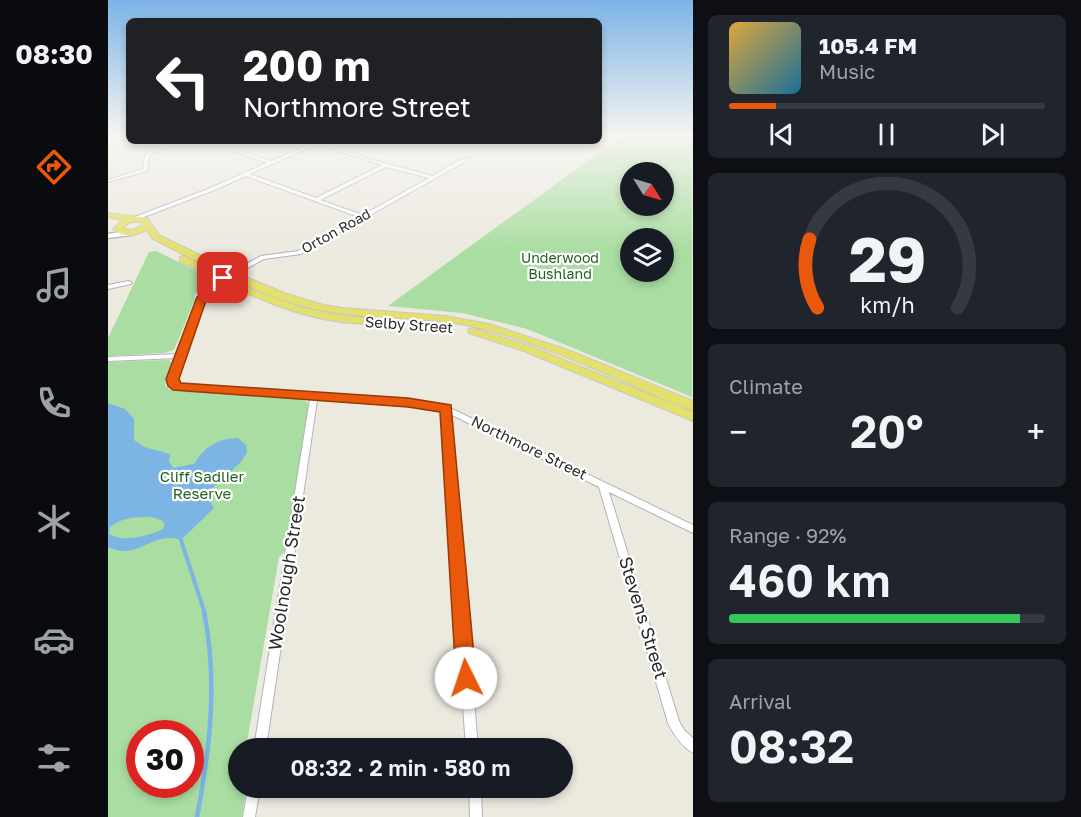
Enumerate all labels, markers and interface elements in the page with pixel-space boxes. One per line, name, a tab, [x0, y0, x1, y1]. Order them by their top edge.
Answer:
text: 105.4 FM	[819, 32, 917, 59]
text: 08:30	[15, 38, 93, 70]
text: 200 m	[243, 40, 370, 90]
icon: left	[144, 42, 222, 120]
text: Music	[819, 59, 875, 83]
text: Northmore Street	[243, 91, 471, 123]
icon: previous	[765, 118, 798, 151]
icon: pause	[870, 118, 903, 151]
icon: next	[976, 118, 1009, 151]
icon: directions	[33, 146, 75, 188]
north arrow	[620, 162, 674, 216]
map controls	[620, 162, 674, 282]
street label: Orton Road	[298, 205, 373, 257]
text: 29	[848, 221, 926, 296]
button: layers	[620, 228, 674, 282]
park label: Underwood Bushland	[521, 249, 599, 282]
pin	[197, 252, 248, 303]
icon: arrive	[206, 261, 239, 294]
icon: music	[33, 264, 75, 306]
text: km/h	[860, 292, 914, 318]
street label: Selby Street	[364, 312, 454, 336]
text: Climate	[729, 374, 803, 398]
icon: phone	[33, 382, 75, 424]
text: 20°	[850, 404, 924, 458]
street label: Northmore Street	[469, 411, 590, 483]
text: −	[729, 412, 747, 451]
text: +	[1027, 412, 1045, 451]
park label: Cliff Sadlier Reserve	[160, 467, 244, 502]
street label: Woolnough Street	[263, 494, 309, 652]
icon: climate	[33, 501, 75, 543]
text: Range · 92%	[729, 523, 846, 547]
text: 460 km	[729, 553, 891, 607]
street label: Stevens Street	[615, 554, 673, 682]
icon: car	[33, 619, 75, 661]
position arrow	[434, 646, 498, 710]
text: Arrival	[729, 689, 792, 713]
text: 08:32	[729, 719, 854, 773]
speed limit sign: 30	[126, 720, 204, 798]
icon: filters	[33, 737, 75, 779]
text: 08:32 · 2 min · 580 m	[291, 754, 510, 781]

